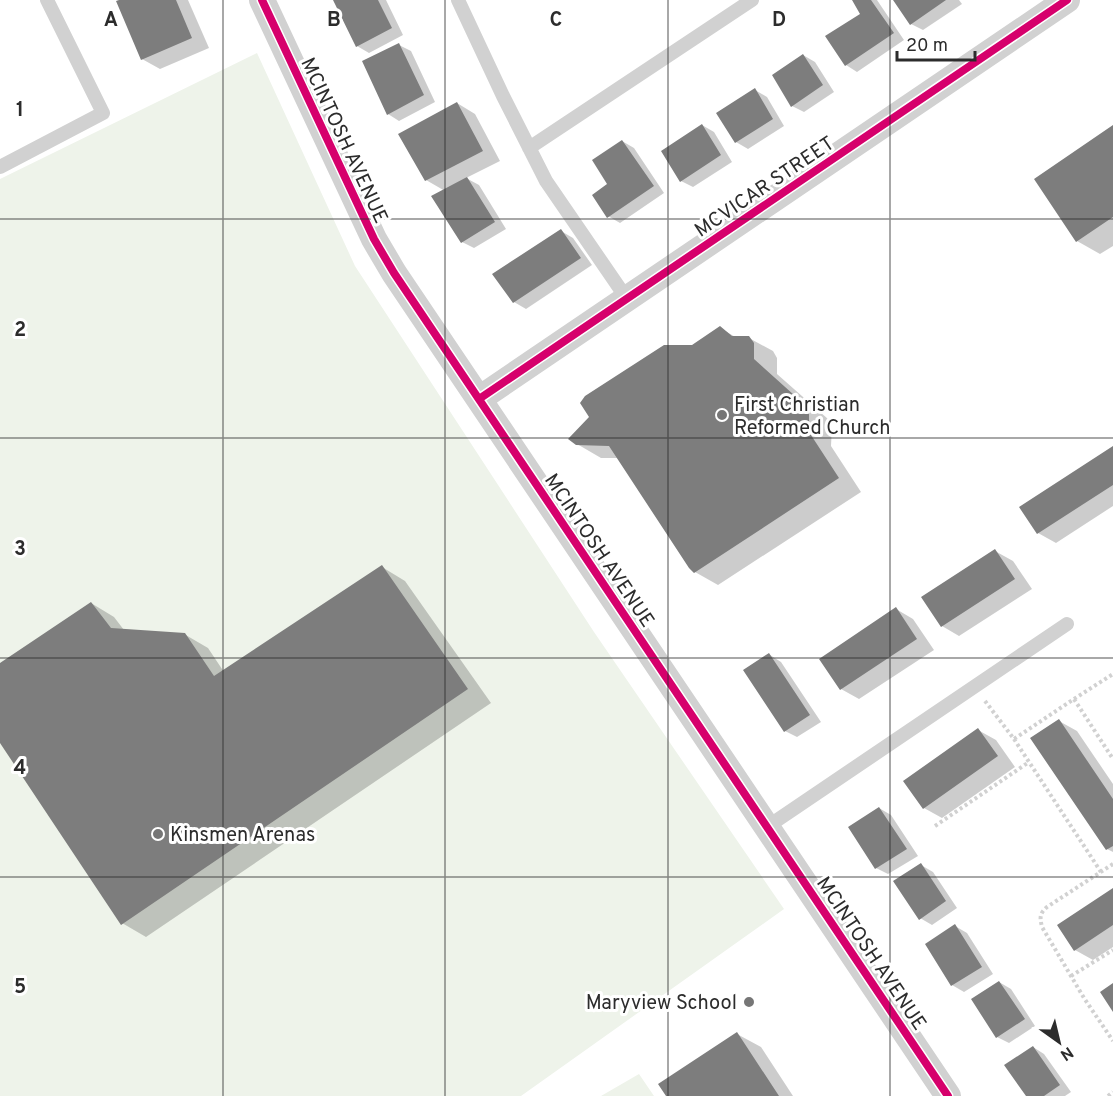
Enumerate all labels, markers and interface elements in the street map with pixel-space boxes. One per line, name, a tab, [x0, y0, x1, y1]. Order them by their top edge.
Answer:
text: A	[104, 8, 118, 34]
text: B	[327, 8, 341, 34]
text: C	[550, 8, 562, 34]
text: D	[772, 8, 786, 34]
scale bar	[897, 24, 975, 62]
text: 20 m	[906, 35, 948, 58]
street label: MCINTOSH AVENUE	[293, 54, 393, 228]
text: 1	[16, 98, 24, 124]
street label: MCVICAR STREET	[690, 131, 840, 244]
text: 2	[14, 318, 26, 344]
place label: First Christian Reformed Church	[734, 393, 891, 442]
marker: First Christian Reformed Church	[715, 408, 729, 422]
street label: MCINTOSH AVENUE	[537, 469, 659, 633]
text: 3	[14, 537, 26, 563]
text: 4	[14, 756, 26, 782]
place label: Kinsmen Arenas	[170, 823, 315, 849]
marker: Kinsmen Arenas	[151, 827, 165, 841]
street label: MCINTOSH AVENUE	[809, 872, 931, 1036]
text: 5	[14, 975, 26, 1001]
place label: Maryview School	[586, 991, 737, 1017]
marker: Maryview School	[742, 995, 756, 1009]
north arrow	[1029, 1012, 1089, 1072]
text: N	[1056, 1041, 1077, 1064]

